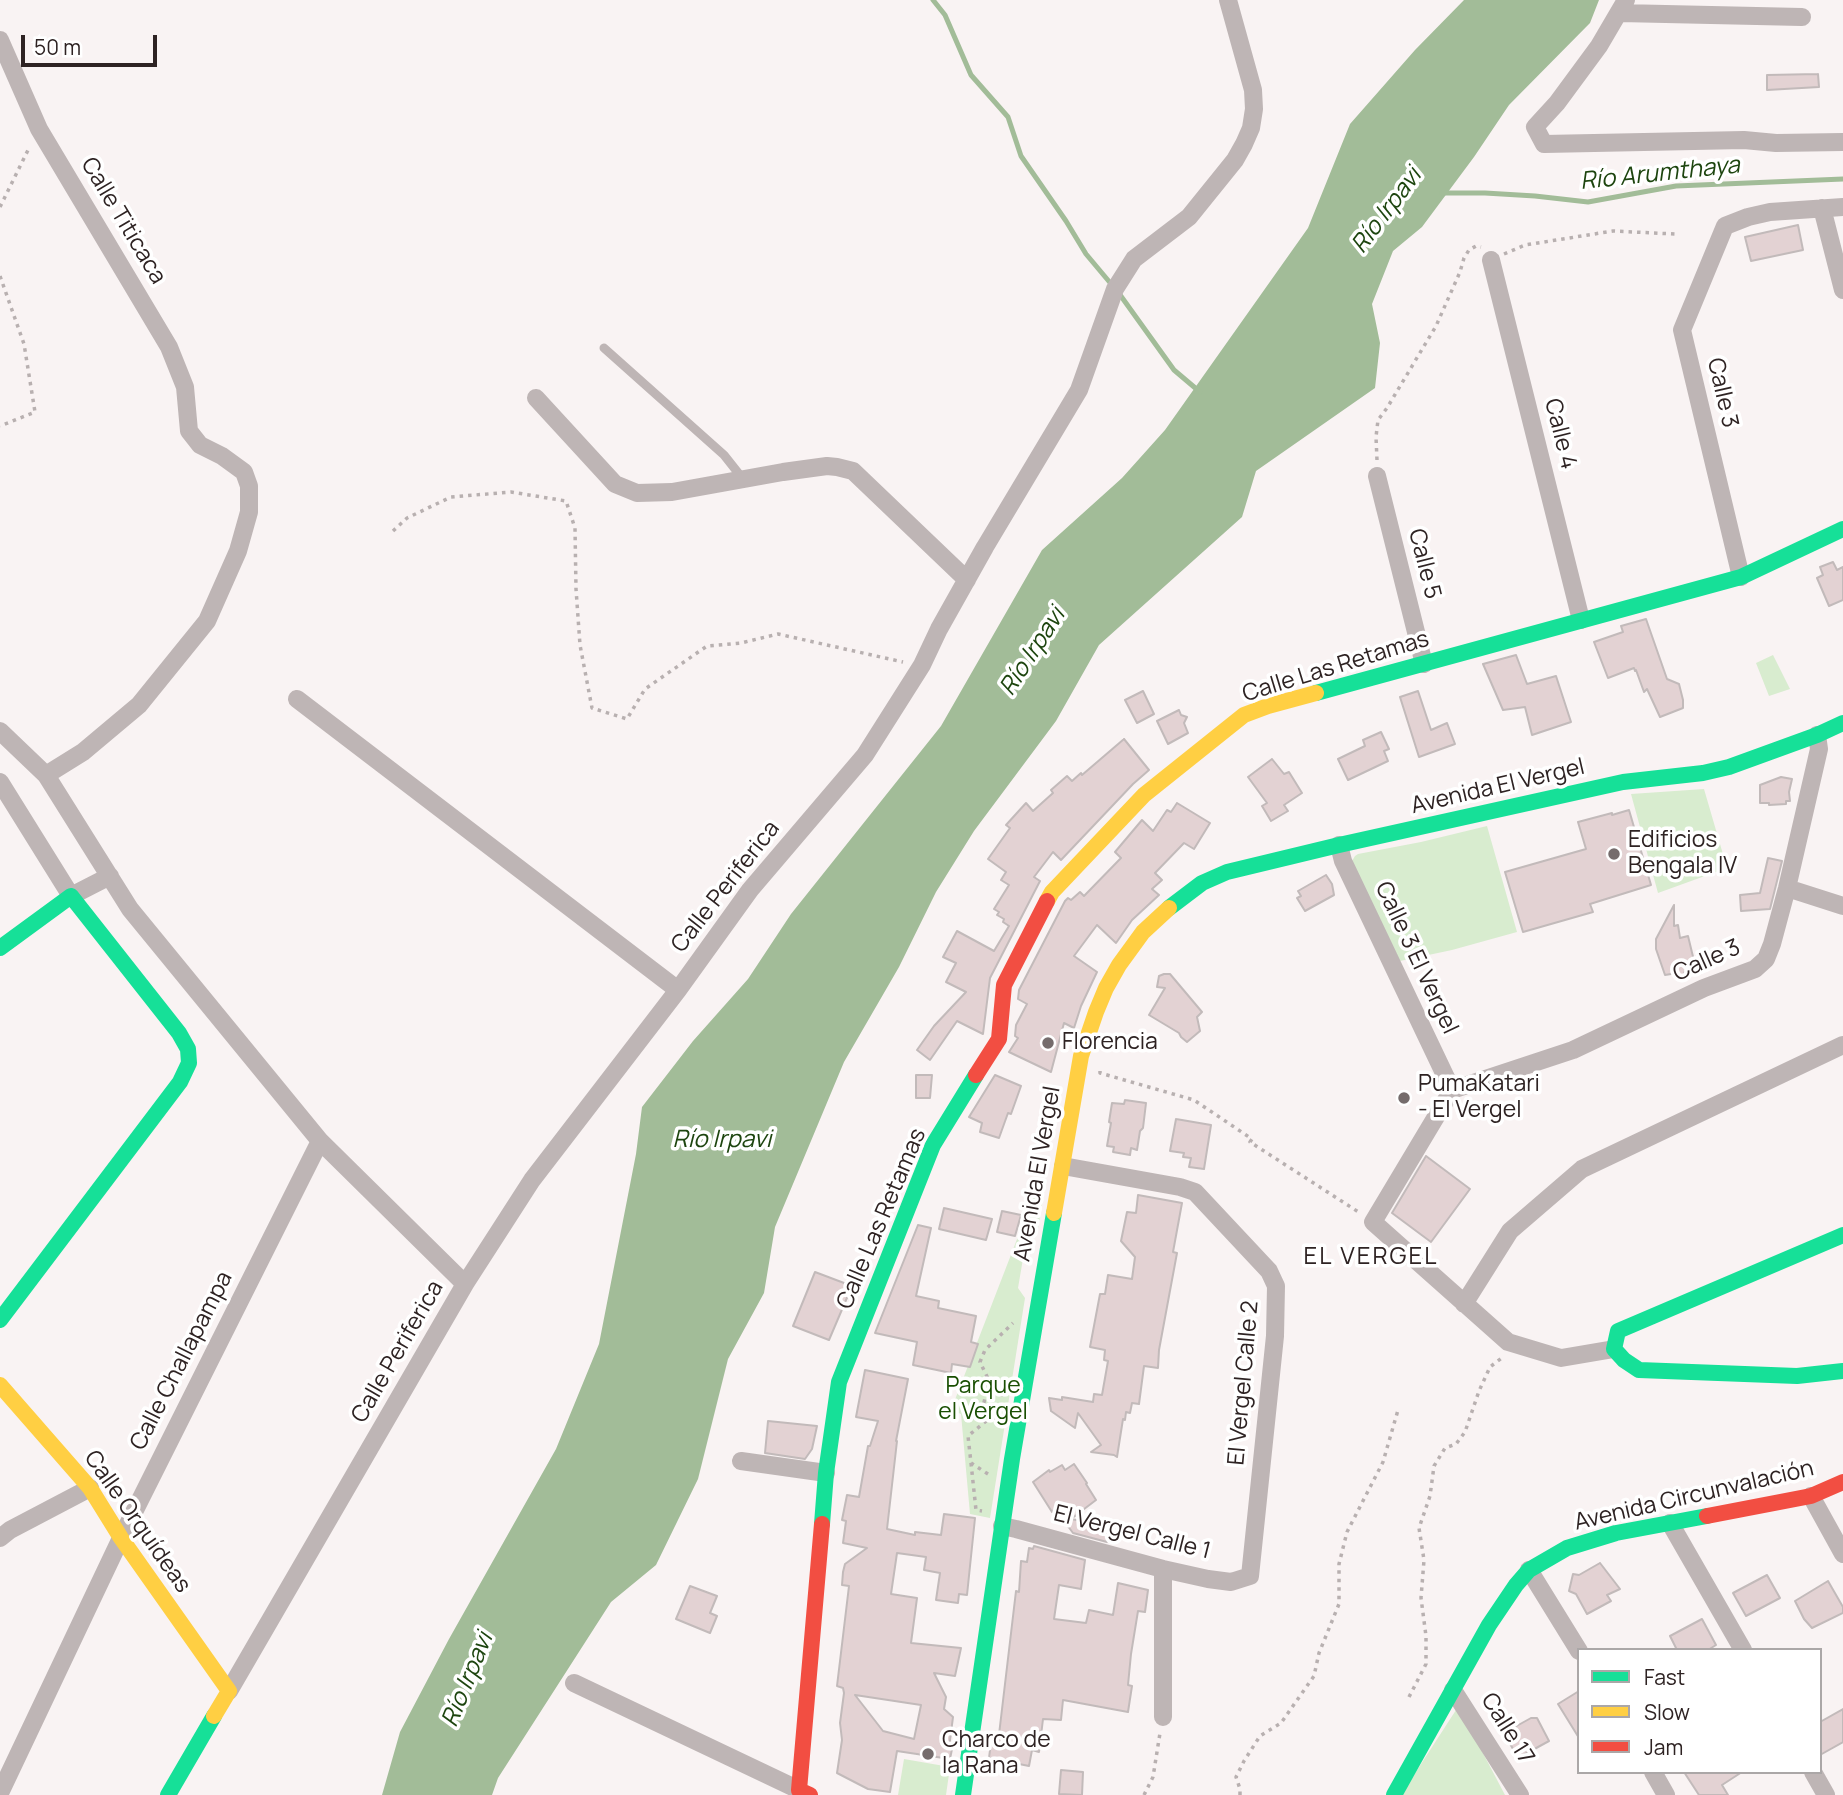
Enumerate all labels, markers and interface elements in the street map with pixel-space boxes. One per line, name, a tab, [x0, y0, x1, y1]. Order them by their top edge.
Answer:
scale bar	[24, 21, 161, 65]
text: 50 m	[34, 33, 81, 61]
water label: Río Arumthaya	[1579, 151, 1741, 197]
street label: Calle Titicaca	[74, 153, 172, 289]
water label: Río Irpavi	[1346, 163, 1428, 259]
street label: Calle 3	[1701, 355, 1743, 431]
street label: Calle 4	[1538, 396, 1582, 472]
street label: Calle 5	[1402, 526, 1446, 602]
water label: Río Irpavi	[994, 603, 1072, 701]
street label: Calle Las Retamas	[1239, 626, 1433, 708]
street label: Avenida El Vergel	[1409, 754, 1587, 820]
street label: Calle Periferica	[666, 816, 786, 958]
place label: Edificios Bengala IV	[1628, 827, 1737, 881]
marker: Edificios Bengala IV	[1606, 846, 1622, 862]
street label: Calle 3 El Vergel	[1369, 878, 1463, 1038]
street label: Calle 3	[1669, 934, 1745, 988]
place label: Florencia	[1062, 1029, 1158, 1057]
marker: Florencia	[1040, 1035, 1056, 1051]
place label: PumaKatari - El Vergel	[1418, 1071, 1540, 1125]
street label: Avenida El Vergel	[1009, 1084, 1067, 1264]
marker: PumaKatari - El Vergel	[1396, 1090, 1412, 1106]
street label: Calle Las Retamas	[831, 1125, 933, 1313]
water label: Río Irpavi	[673, 1126, 771, 1154]
district label: EL VERGEL	[1305, 1243, 1437, 1271]
street label: Calle Challapampa	[125, 1267, 239, 1455]
street label: Calle Periferica	[346, 1276, 450, 1428]
street label: El Vergel Calle 2	[1223, 1300, 1265, 1466]
park label: Parque el Vergel	[938, 1373, 1028, 1427]
street label: Calle Orquídeas	[78, 1446, 196, 1598]
street label: Avenida Circunvalación	[1572, 1455, 1816, 1537]
street label: El Vergel Calle 1	[1051, 1500, 1213, 1566]
water label: Río Irpavi	[436, 1629, 500, 1731]
legend	[1577, 1648, 1822, 1774]
text: Fast	[1644, 1663, 1685, 1691]
street label: Calle 17	[1474, 1688, 1540, 1770]
text: Slow	[1644, 1698, 1690, 1726]
place label: Charco de la Rana	[942, 1727, 1051, 1781]
text: Jam	[1644, 1733, 1683, 1761]
marker: Charco de la Rana	[920, 1746, 936, 1762]

